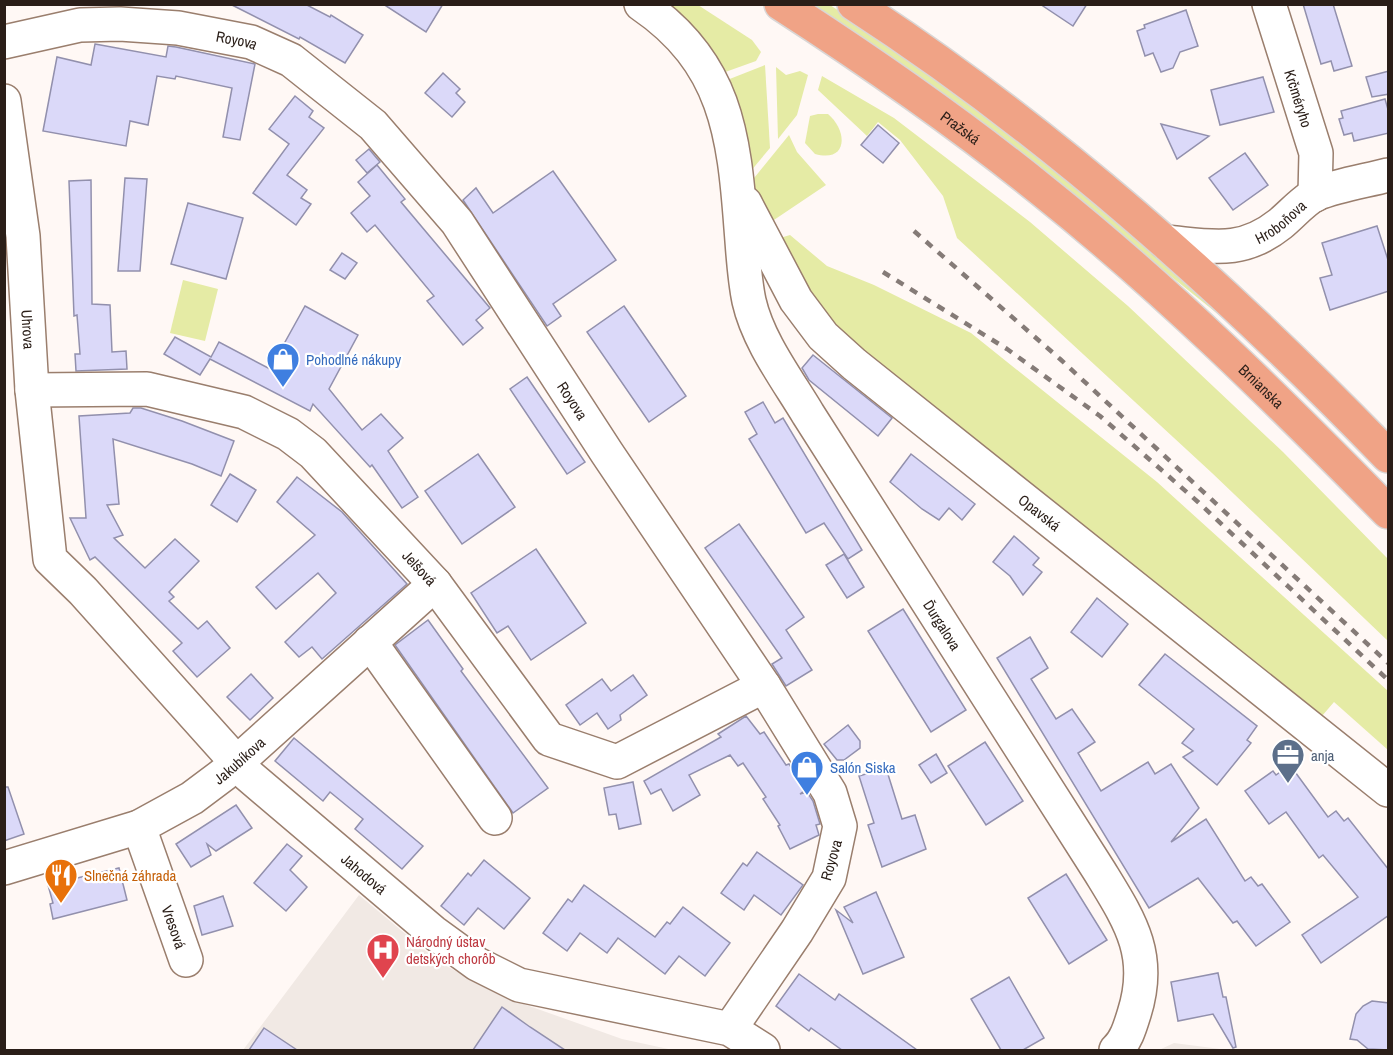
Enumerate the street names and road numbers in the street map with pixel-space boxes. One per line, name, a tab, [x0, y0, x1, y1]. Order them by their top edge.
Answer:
street label: Royova	[214, 25, 261, 54]
street label: Krčméryho	[1280, 67, 1318, 130]
street label: Pražská	[937, 106, 985, 149]
street label: Hroboňova	[1251, 195, 1311, 248]
street label: Uhrova	[17, 309, 40, 350]
street label: Brnianska	[1234, 359, 1289, 413]
street label: Royova	[553, 377, 593, 424]
street label: Opavská	[1014, 489, 1065, 536]
street label: Jelšová	[398, 545, 442, 590]
street label: Ďurgalova	[919, 596, 967, 654]
street label: Jakubíkova	[209, 732, 270, 789]
street label: Royova	[815, 837, 847, 883]
street label: Jahodová	[337, 848, 391, 899]
street label: Vresová	[157, 902, 192, 952]

